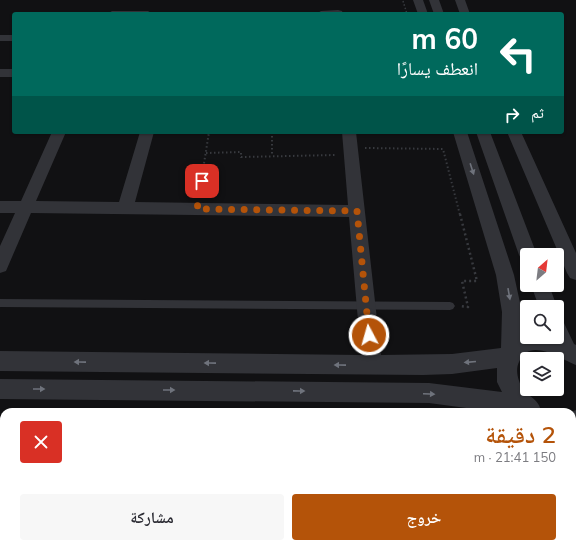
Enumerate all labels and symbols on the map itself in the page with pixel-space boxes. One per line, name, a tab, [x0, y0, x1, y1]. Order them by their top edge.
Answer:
pin	[185, 164, 219, 198]
one-way arrow	[469, 164, 475, 176]
north arrow	[520, 248, 564, 292]
one-way arrow	[506, 288, 512, 300]
position arrow	[348, 314, 390, 356]
one-way arrow	[73, 359, 86, 365]
one-way arrow	[464, 359, 476, 365]
one-way arrow	[203, 360, 216, 366]
one-way arrow	[333, 362, 346, 368]
one-way arrow	[33, 386, 46, 392]
one-way arrow	[163, 387, 176, 393]
one-way arrow	[293, 388, 306, 394]
one-way arrow	[423, 390, 435, 397]

